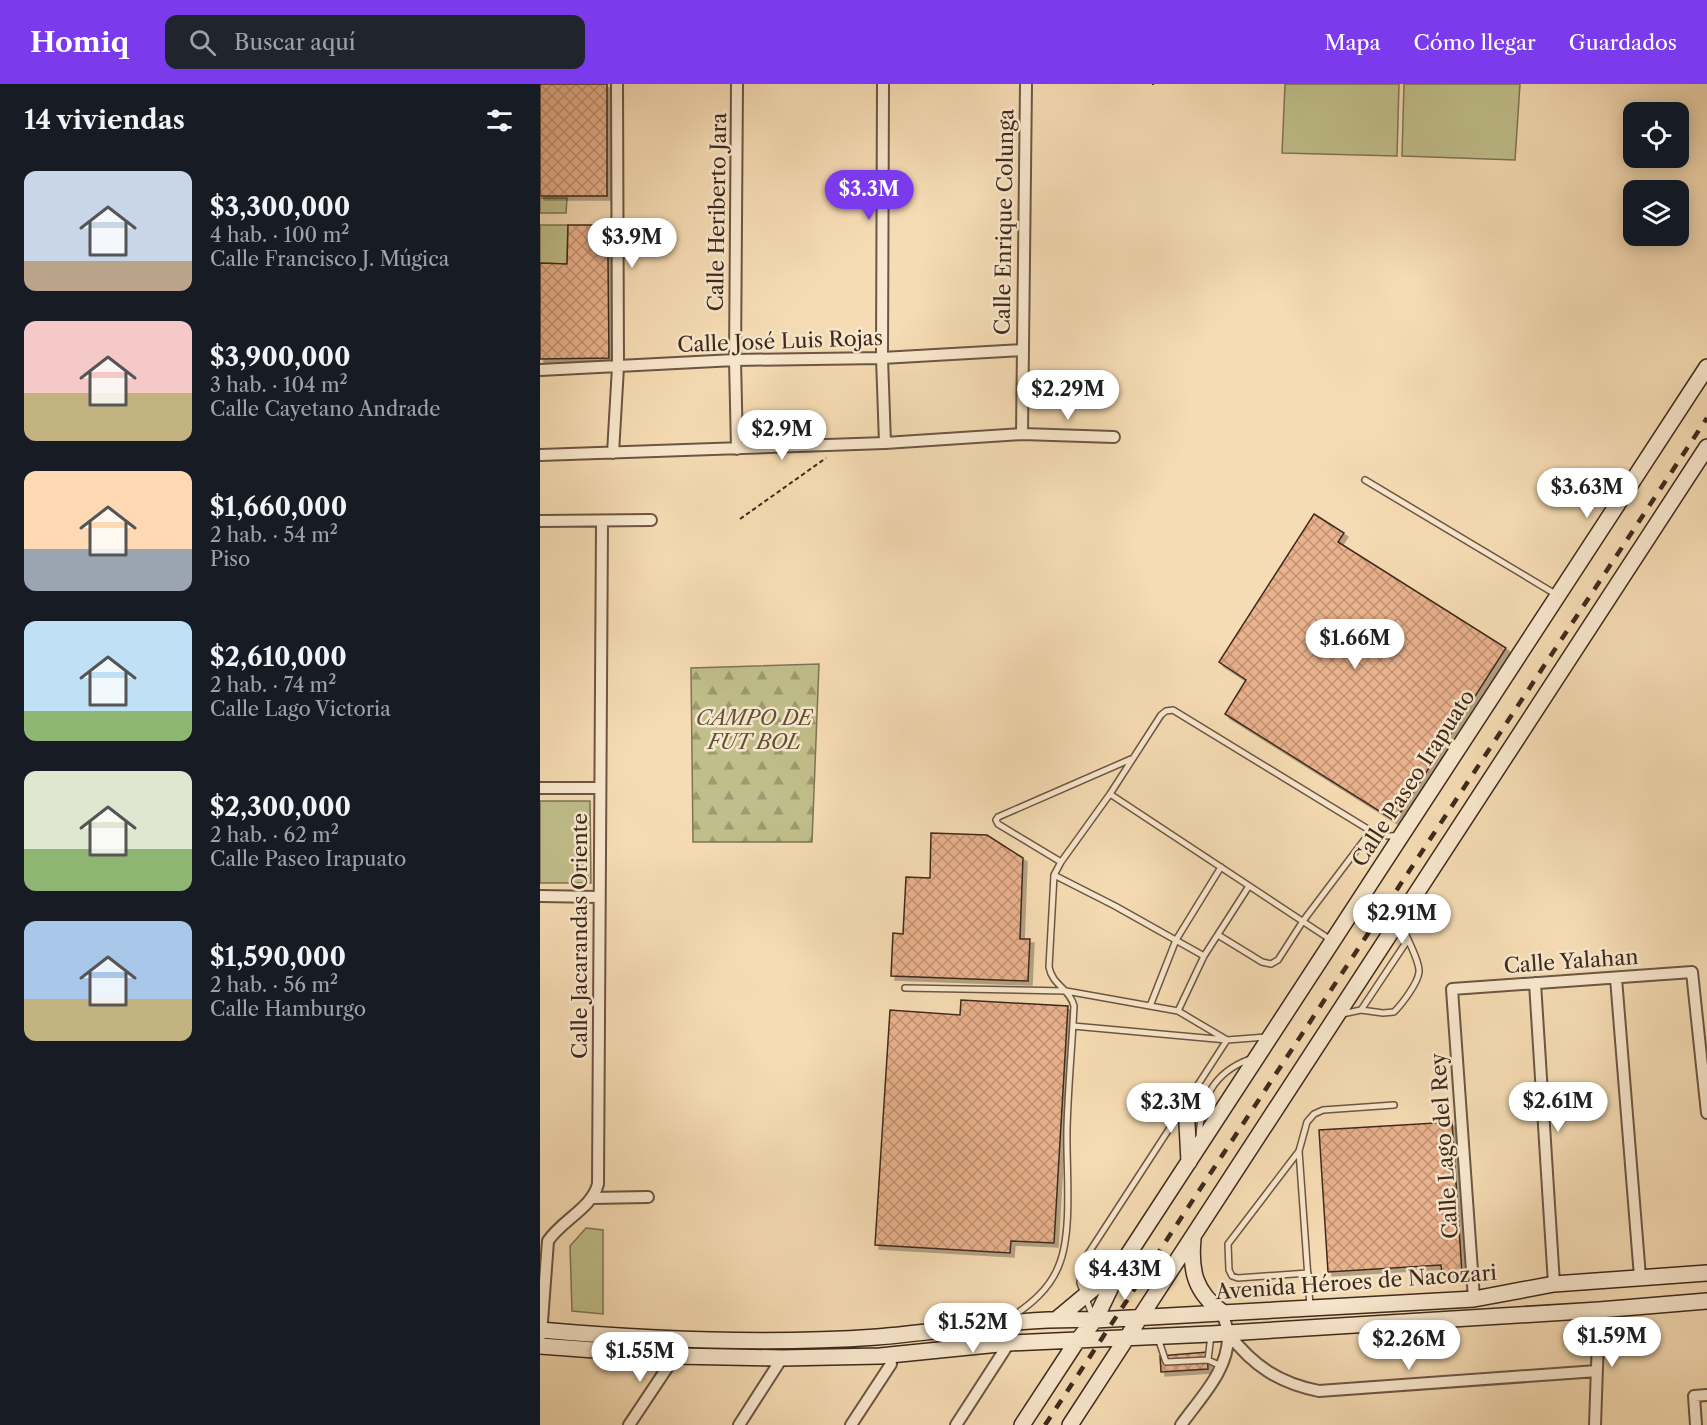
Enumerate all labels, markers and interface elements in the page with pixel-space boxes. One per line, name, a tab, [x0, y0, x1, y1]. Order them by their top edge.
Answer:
search box	[165, 15, 585, 69]
text: Homiq	[30, 25, 129, 59]
icon: search	[186, 26, 219, 59]
text: Buscar aquí	[234, 29, 356, 56]
text: Mapa	[1324, 30, 1381, 55]
text: Cómo llegar	[1414, 30, 1536, 55]
text: Guardados	[1569, 30, 1677, 55]
map controls	[1623, 102, 1689, 246]
button: locate	[1623, 102, 1689, 168]
text: 14 viviendas	[24, 104, 185, 136]
icon: filters	[483, 104, 516, 137]
street label: Calle Enrique Colunga	[990, 108, 1018, 335]
street label: Calle Heriberto Jara	[703, 111, 731, 312]
pin: $3.3M	[827, 170, 911, 221]
text: $3.3M	[839, 177, 899, 201]
button: layers	[1623, 180, 1689, 246]
text: $3,300,000	[210, 191, 350, 223]
icon: home	[72, 195, 144, 267]
pin: $3.9M	[590, 218, 674, 269]
text: 4 hab. · 100 m²	[210, 223, 349, 247]
text: $3.9M	[602, 225, 662, 249]
text: Calle Francisco J. Múgica	[210, 247, 449, 271]
street label: Calle José Luis Rojas	[677, 325, 883, 357]
text: $3,900,000	[210, 341, 351, 373]
icon: home	[72, 345, 144, 417]
pin: $2.29M	[1019, 370, 1117, 421]
text: 3 hab. · 104 m²	[210, 373, 348, 397]
text: $2.29M	[1031, 377, 1105, 401]
text: Calle Cayetano Andrade	[210, 397, 440, 421]
pin: $2.9M	[740, 410, 824, 461]
text: $2.9M	[751, 417, 813, 441]
pin: $3.63M	[1538, 468, 1636, 519]
text: $3.63M	[1551, 475, 1623, 499]
text: $1,660,000	[210, 491, 347, 523]
icon: home	[72, 495, 144, 567]
text: 2 hab. · 54 m²	[210, 523, 338, 547]
text: Piso	[210, 547, 250, 571]
pin: $1.66M	[1306, 619, 1404, 670]
text: $1.66M	[1320, 626, 1390, 650]
text: $2,610,000	[210, 641, 347, 673]
icon: home	[72, 645, 144, 717]
text: 2 hab. · 74 m²	[210, 673, 336, 697]
street label: Calle Paseo Irapuato	[1346, 685, 1480, 871]
text: Calle Lago Victoria	[210, 697, 391, 721]
park label: CAMPO DE FUT BOL	[696, 705, 814, 754]
text: $2,300,000	[210, 791, 351, 823]
icon: home	[72, 795, 144, 867]
street label: Calle Jacarandas Oriente	[567, 813, 592, 1059]
text: 2 hab. · 62 m²	[210, 823, 339, 847]
text: Calle Paseo Irapuato	[210, 847, 406, 871]
pin: $2.91M	[1353, 894, 1451, 945]
text: $2.91M	[1367, 901, 1437, 925]
text: $1,590,000	[210, 941, 346, 973]
street label: Calle Yalahan	[1503, 944, 1639, 978]
icon: home	[72, 945, 144, 1017]
text: 2 hab. · 56 m²	[210, 973, 338, 997]
text: Calle Hamburgo	[210, 997, 366, 1021]
street label: Calle Lago del Rey	[1425, 1052, 1463, 1240]
pin: $2.61M	[1509, 1082, 1607, 1133]
pin: $2.3M	[1129, 1083, 1213, 1134]
text: $2.61M	[1523, 1089, 1593, 1113]
text: $2.3M	[1140, 1090, 1202, 1114]
pin: $4.43M	[1076, 1250, 1174, 1301]
text: $4.43M	[1089, 1257, 1161, 1281]
street label: Avenida Héroes de Nacozari	[1214, 1260, 1497, 1304]
pin: $1.52M	[924, 1303, 1022, 1354]
text: $1.52M	[938, 1310, 1008, 1334]
pin: $1.59M	[1563, 1317, 1661, 1368]
pin: $2.26M	[1360, 1320, 1458, 1371]
text: $1.59M	[1577, 1324, 1647, 1348]
text: $2.26M	[1372, 1327, 1446, 1351]
pin: $1.55M	[591, 1332, 689, 1383]
text: $1.55M	[605, 1339, 675, 1363]

